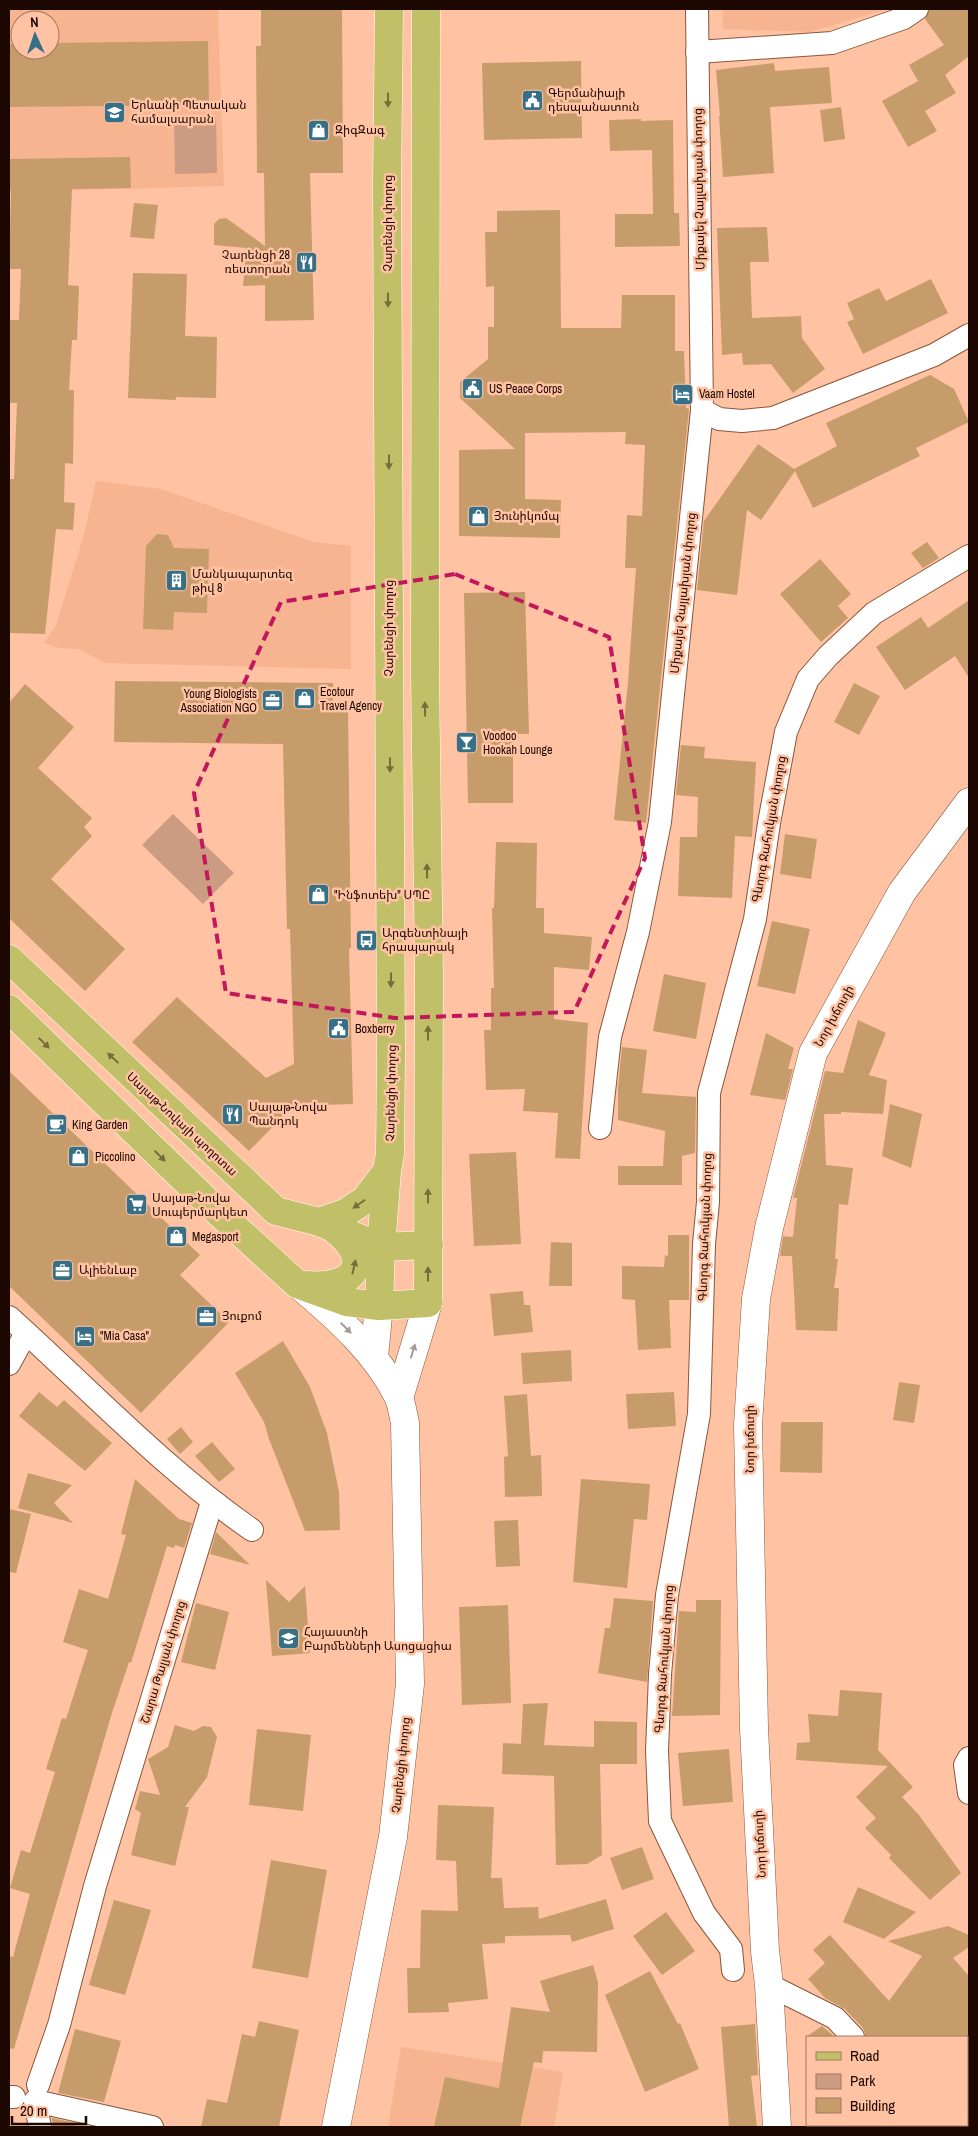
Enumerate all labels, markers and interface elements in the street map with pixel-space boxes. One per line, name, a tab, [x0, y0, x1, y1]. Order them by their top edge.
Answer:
north arrow	[10, 10, 60, 60]
text: N	[30, 13, 39, 31]
place label: Գերմանիայի դեսպանատուն	[548, 85, 640, 115]
public building icon: Գերմանիայի դեսպանատուն	[520, 88, 544, 112]
one-way arrow	[384, 92, 392, 108]
place label: Երևանի Պետական համալսարան	[131, 97, 247, 127]
school or university icon: Երևանի Պետական համալսարան	[103, 100, 127, 124]
street label: Միքայել Չայլախյան փողոց	[690, 108, 708, 270]
shop icon: ԶիգԶագ	[307, 118, 331, 142]
place label: ԶիգԶագ	[335, 122, 385, 138]
street label: Չարենցի փողոց	[380, 175, 396, 271]
place label: Չարենցի 28 ռեստորան	[222, 247, 290, 277]
restaurant icon: Չարենցի 28 ռեստորան	[294, 250, 318, 274]
one-way arrow	[385, 292, 393, 308]
public building icon: US Peace Corps	[461, 377, 485, 401]
place label: US Peace Corps	[489, 381, 562, 397]
hotel icon: Vaam Hostel	[671, 382, 695, 406]
place label: Vaam Hostel	[699, 386, 755, 402]
one-way arrow	[385, 454, 393, 470]
shop icon: Յունիկոմպ	[466, 504, 490, 528]
place label: Յունիկոմպ	[494, 508, 559, 524]
street label: Միքայել Չայլախյան փողոց	[667, 512, 699, 674]
place label: Մանկապարտեզ թիվ 8	[192, 566, 293, 596]
building icon: Մանկապարտեզ թիվ 8	[164, 569, 188, 593]
street label: Չարենցի փողոց	[381, 580, 397, 676]
place label: Ecotour Travel Agency	[320, 684, 382, 714]
place label: Young Biologists Association NGO	[179, 686, 257, 716]
shop icon: Ecotour Travel Agency	[292, 687, 316, 711]
office icon: Young Biologists Association NGO	[261, 689, 285, 713]
one-way arrow	[421, 700, 429, 716]
place label: Voodoo Hookah Lounge	[483, 728, 552, 758]
bar icon: Voodoo Hookah Lounge	[455, 731, 479, 755]
street label: Գևորգ Ջահուկյան փողոց	[748, 754, 790, 904]
one-way arrow	[386, 757, 394, 773]
one-way arrow	[423, 863, 431, 879]
shop icon: "Ինֆոտեխ" ՍՊԸ	[306, 883, 330, 907]
place label: "Ինֆոտեխ" ՍՊԸ	[334, 887, 430, 903]
place label: Արգենտինայի հրապարակ	[382, 925, 468, 955]
bus stop icon: Արգենտինայի հրապարակ	[354, 928, 378, 952]
one-way arrow	[387, 972, 395, 988]
street label: Նոր խճուղի	[811, 982, 857, 1050]
public building icon: Boxberry	[327, 1017, 351, 1041]
place label: Boxberry	[355, 1021, 394, 1037]
one-way arrow	[424, 1025, 432, 1041]
one-way arrow	[37, 1037, 49, 1049]
street label: Չարենցի փողոց	[382, 1044, 400, 1142]
one-way arrow	[107, 1052, 119, 1064]
street label: Սայաթ-Նովայի պողոտա	[123, 1068, 241, 1180]
place label: Սայաթ-Նովա Պանդոկ	[249, 1099, 327, 1129]
restaurant icon: Սայաթ-Նովա Պանդոկ	[221, 1102, 245, 1126]
cafe icon: King Garden	[44, 1113, 68, 1137]
place label: King Garden	[72, 1117, 128, 1133]
shop icon: Piccolino	[67, 1145, 91, 1169]
place label: Piccolino	[95, 1149, 135, 1165]
one-way arrow	[154, 1150, 166, 1162]
street label: Գևորգ Ջահուկյան փողոց	[694, 1152, 716, 1302]
one-way arrow	[424, 1188, 432, 1204]
place label: Սայաթ-Նովա Սուպերմարկետ	[152, 1190, 248, 1220]
supermarket icon: Սայաթ-Նովա Սուպերմարկետ	[124, 1193, 148, 1217]
one-way arrow	[352, 1199, 366, 1209]
shop icon: Megasport	[164, 1225, 188, 1249]
place label: Megasport	[192, 1229, 239, 1245]
office icon: ԱլիենԼաբ	[51, 1258, 75, 1282]
one-way arrow	[350, 1258, 358, 1274]
place label: ԱլիենԼաբ	[79, 1262, 137, 1278]
one-way arrow	[424, 1266, 432, 1282]
office icon: Յուքոմ	[194, 1304, 218, 1328]
place label: Յուքոմ	[222, 1308, 262, 1324]
one-way arrow	[340, 1322, 352, 1334]
hotel icon: "Mia Casa"	[72, 1324, 96, 1348]
place label: "Mia Casa"	[100, 1328, 150, 1344]
one-way arrow	[410, 1344, 418, 1359]
street label: Նոր խճուղի	[742, 1405, 758, 1473]
street label: Գևորգ Ջահուկյան փողոց	[651, 1584, 677, 1734]
street label: Շարա Թալյան փողոց	[137, 1599, 189, 1725]
place label: Հայաստնի Բարմենների Ասոցացիա	[304, 1624, 452, 1654]
school or university icon: Հայաստնի Բարմենների Ասոցացիա	[276, 1627, 300, 1651]
street label: Չարենցի փողոց	[388, 1716, 414, 1814]
street label: Նոր խճուղի	[750, 1810, 770, 1878]
legend	[806, 2036, 968, 2126]
text: Road	[850, 2045, 879, 2066]
text: Park	[850, 2070, 876, 2091]
scale bar	[12, 2094, 86, 2126]
text: Building	[850, 2095, 895, 2116]
text: 20 m	[20, 2100, 47, 2121]

